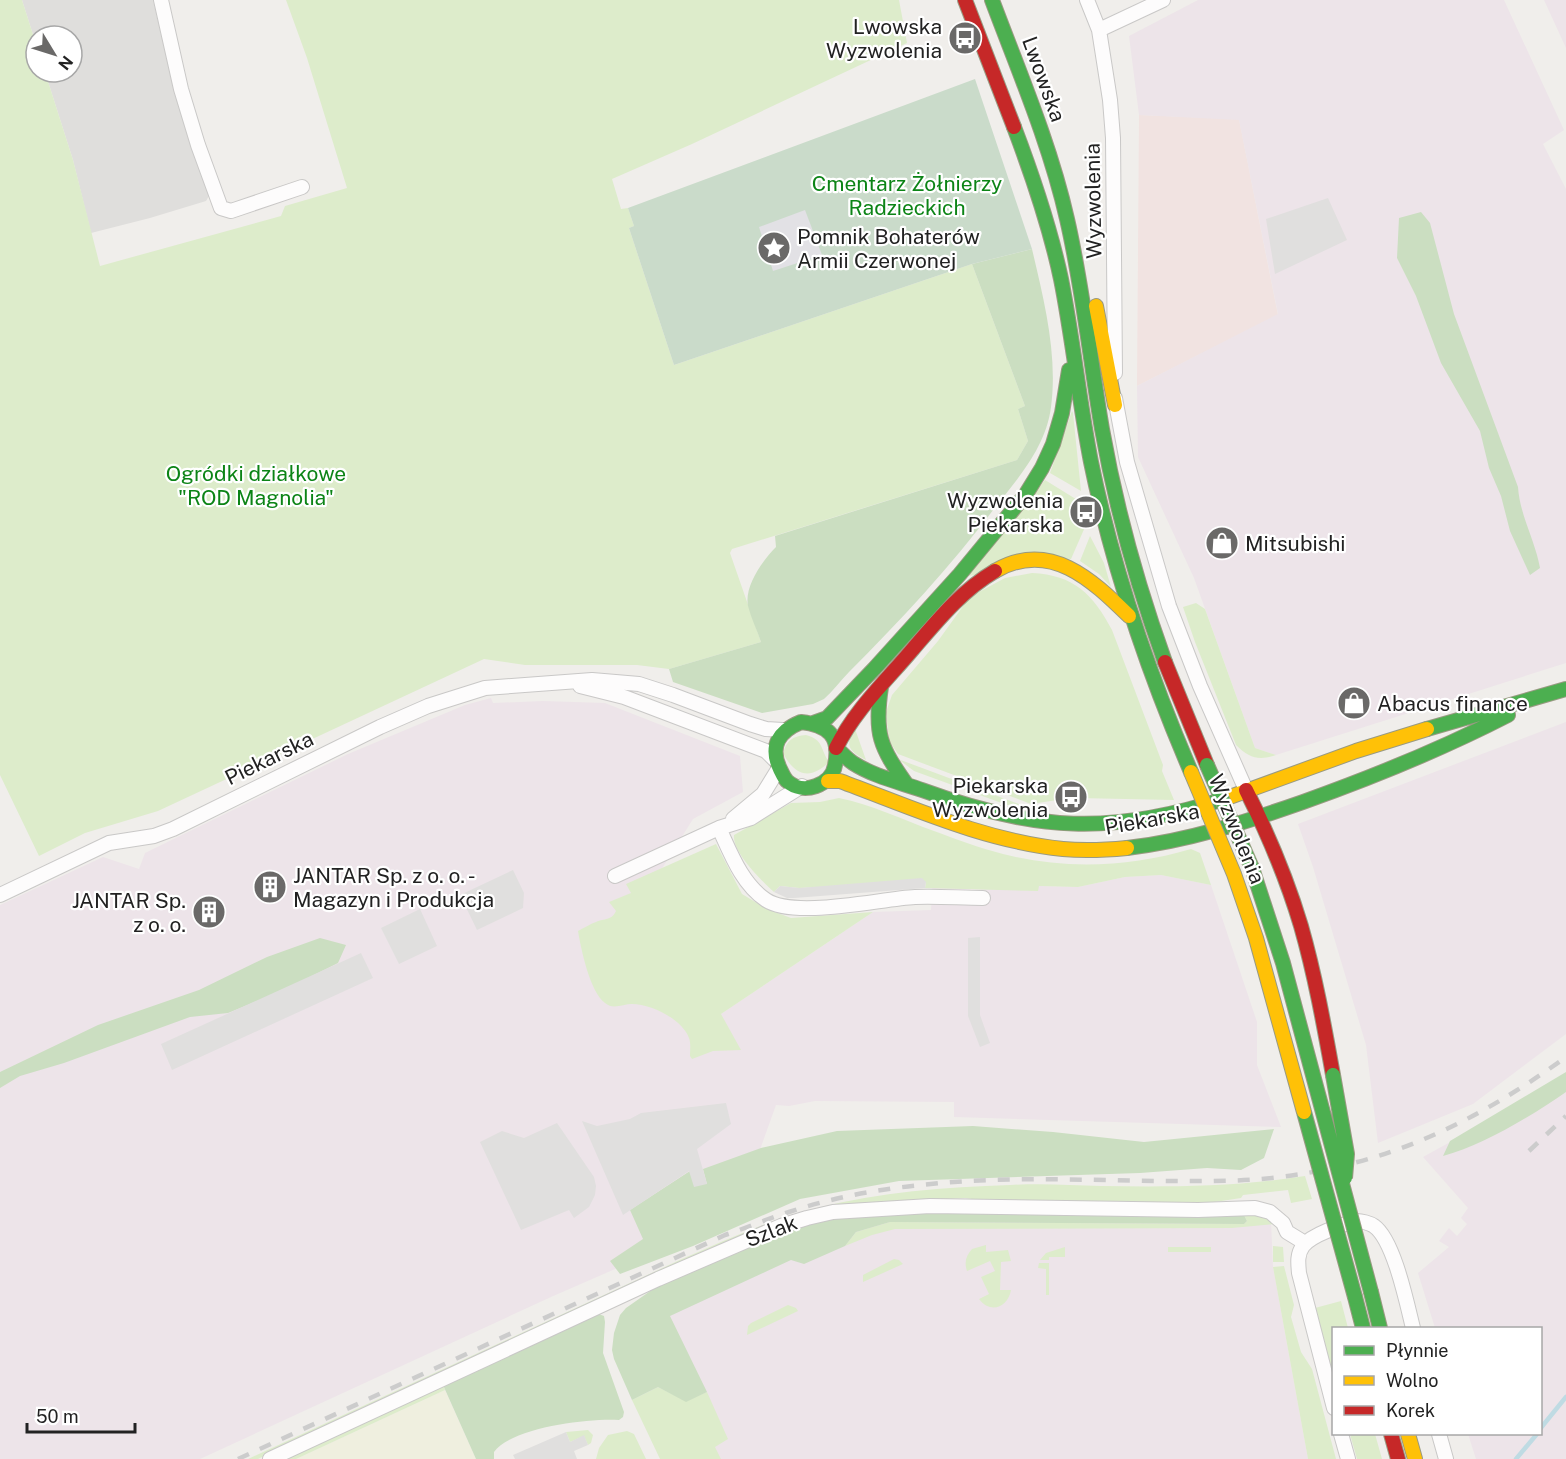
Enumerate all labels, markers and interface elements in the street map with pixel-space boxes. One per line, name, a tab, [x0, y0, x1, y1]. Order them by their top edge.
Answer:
place label: Lwowska Wyzwolenia	[826, 14, 942, 63]
bus stop icon: Lwowska Wyzwolenia	[947, 20, 983, 56]
north arrow	[24, 24, 84, 84]
street label: Lwowska	[1017, 33, 1071, 125]
text: N	[54, 52, 77, 74]
street label: Wyzwolenia	[1079, 143, 1107, 259]
park label: Cmentarz Żołnierzy Radzieckich	[812, 171, 1002, 220]
place label: Pomnik Bohaterów Armii Czerwonej	[797, 224, 980, 273]
place icon: Pomnik Bohaterów Armii Czerwonej	[756, 230, 792, 266]
park label: Ogródki działkowe "ROD Magnolia"	[166, 461, 346, 510]
place label: Wyzwolenia Piekarska	[947, 488, 1063, 537]
bus stop icon: Wyzwolenia Piekarska	[1068, 494, 1104, 530]
shop icon: Mitsubishi	[1204, 525, 1240, 561]
place label: Mitsubishi	[1245, 531, 1346, 556]
shop icon: Abacus finance	[1336, 685, 1372, 721]
place label: Abacus finance	[1377, 691, 1528, 716]
street label: Piekarska	[221, 726, 317, 790]
street label: Wyzwolenia	[1204, 771, 1270, 887]
place label: Piekarska Wyzwolenia	[932, 773, 1048, 822]
bus stop icon: Piekarska Wyzwolenia	[1053, 779, 1089, 815]
street label: Piekarska	[1103, 798, 1201, 840]
place label: JANTAR Sp. z o. o. - Magazyn i Produkcja	[293, 863, 494, 912]
building icon: JANTAR Sp. z o. o. - Magazyn i Produkcja	[252, 869, 288, 905]
place label: JANTAR Sp. z o. o.	[72, 888, 186, 937]
building icon: JANTAR Sp. z o. o.	[191, 894, 227, 930]
street label: Szlak	[741, 1210, 801, 1252]
legend	[1332, 1327, 1542, 1435]
text: Płynnie	[1386, 1340, 1449, 1361]
text: Wolno	[1386, 1370, 1438, 1391]
scale bar	[27, 1396, 135, 1434]
text: Korek	[1386, 1400, 1435, 1421]
text: 50 m	[36, 1406, 79, 1427]

